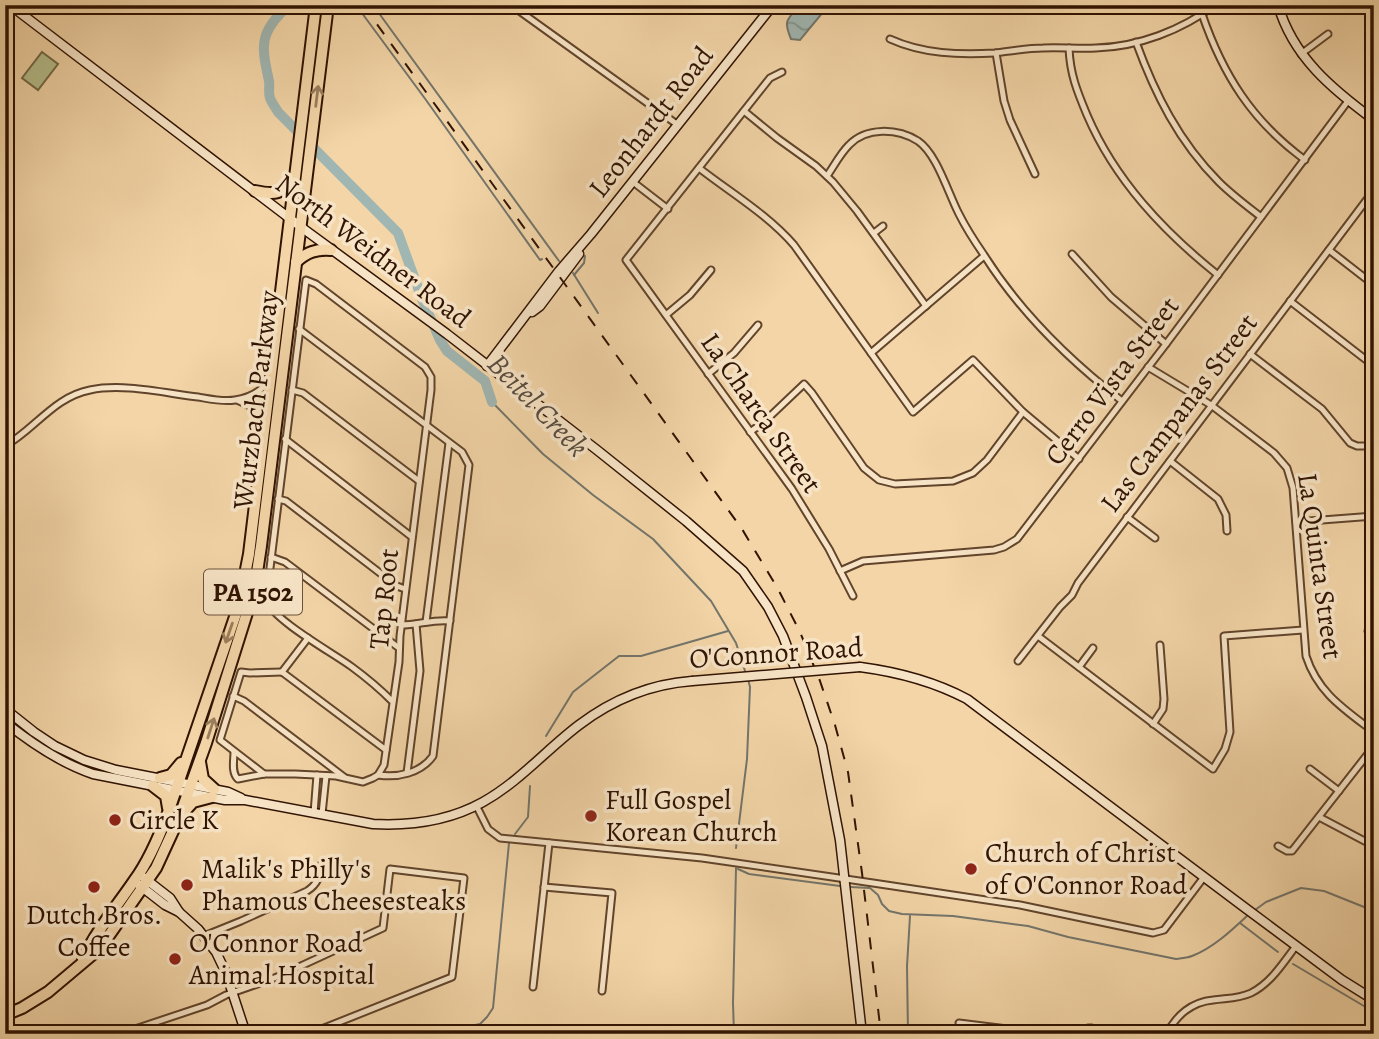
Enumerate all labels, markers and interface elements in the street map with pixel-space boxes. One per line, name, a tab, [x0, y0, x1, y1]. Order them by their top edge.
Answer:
street label: Leonhardt Road	[580, 38, 723, 206]
one-way arrow	[310, 86, 323, 108]
street label: North Weidner Road	[267, 165, 479, 338]
street label: Wurzbach Parkway	[224, 288, 288, 513]
street label: Cerro Vista Street	[1036, 289, 1188, 473]
street label: Las Campanas Street	[1092, 306, 1266, 520]
street label: La Charca Street	[692, 325, 830, 501]
water label: Beitel Creek	[479, 345, 597, 465]
street label: La Quinta Street	[1288, 471, 1352, 661]
street label: Tap Root	[360, 547, 408, 651]
road number: PA 1502	[204, 570, 302, 614]
one-way arrow	[222, 622, 234, 644]
street label: O'Connor Road	[688, 628, 865, 678]
one-way arrow	[205, 717, 218, 739]
place label: Full Gospel Korean Church	[605, 781, 778, 851]
place label: Circle K	[129, 801, 219, 839]
marker: Full Gospel Korean Church	[583, 808, 599, 824]
marker: Circle K	[107, 812, 123, 828]
place label: Church of Christ of O'Connor Road	[985, 834, 1188, 904]
place label: Malik's Philly's Phamous Cheesesteaks	[201, 850, 466, 920]
marker: Church of Christ of O'Connor Road	[963, 861, 979, 877]
marker: Malik's Philly's Phamous Cheesesteaks	[179, 877, 195, 893]
marker: Dutch Bros. Coffee	[86, 879, 102, 895]
place label: Dutch Bros. Coffee	[26, 896, 162, 966]
place label: O'Connor Road Animal Hospital	[188, 924, 374, 994]
marker: O'Connor Road Animal Hospital	[167, 951, 183, 967]

